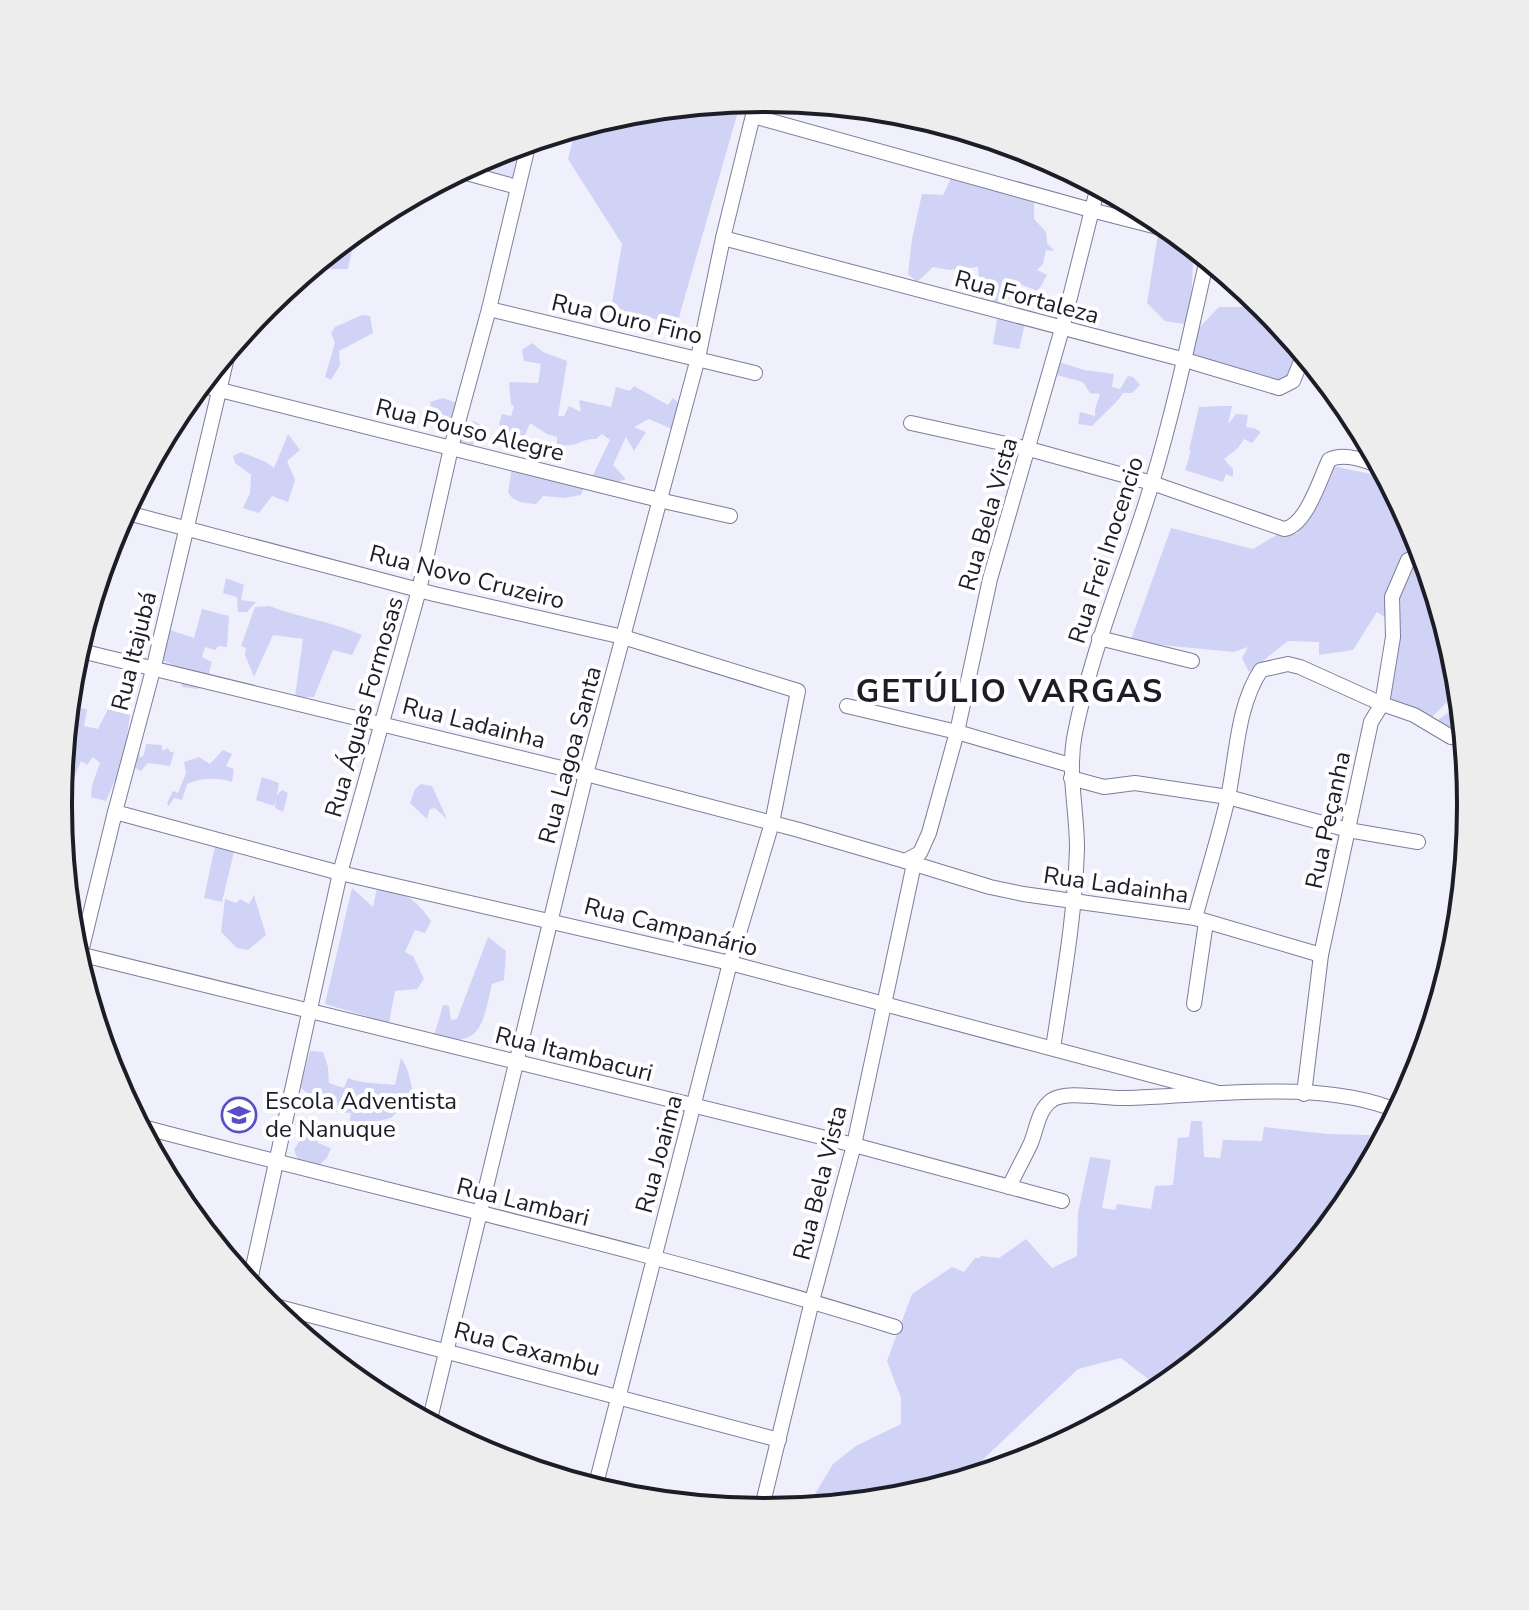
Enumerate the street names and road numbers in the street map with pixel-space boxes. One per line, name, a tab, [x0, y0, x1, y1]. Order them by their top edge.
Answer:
street label: Rua Fortaleza	[951, 262, 1103, 332]
street label: Rua Ouro Fino	[548, 286, 706, 352]
street label: Rua Pouso Alegre	[372, 391, 568, 469]
street label: Rua Bela Vista	[951, 434, 1025, 594]
street label: Rua Frei Inocencio	[1061, 452, 1151, 648]
street label: Rua Novo Cruzeiro	[366, 537, 568, 617]
street label: Rua Itajubá	[104, 588, 164, 714]
street label: Rua Águas Formosas	[317, 593, 411, 821]
street label: Rua Lagoa Santa	[531, 663, 609, 847]
street label: Rua Ladainha	[399, 690, 549, 756]
street label: Rua Peçanha	[1298, 748, 1358, 892]
street label: Rua Ladainha	[1041, 859, 1191, 911]
street label: Rua Campanário	[581, 890, 761, 964]
street label: Rua Itambacuri	[492, 1019, 656, 1089]
street label: Rua Joaima	[628, 1091, 690, 1217]
street label: Rua Bela Vista	[785, 1102, 855, 1264]
street label: Rua Lambari	[453, 1170, 593, 1234]
street label: Rua Caxambu	[450, 1314, 604, 1384]

